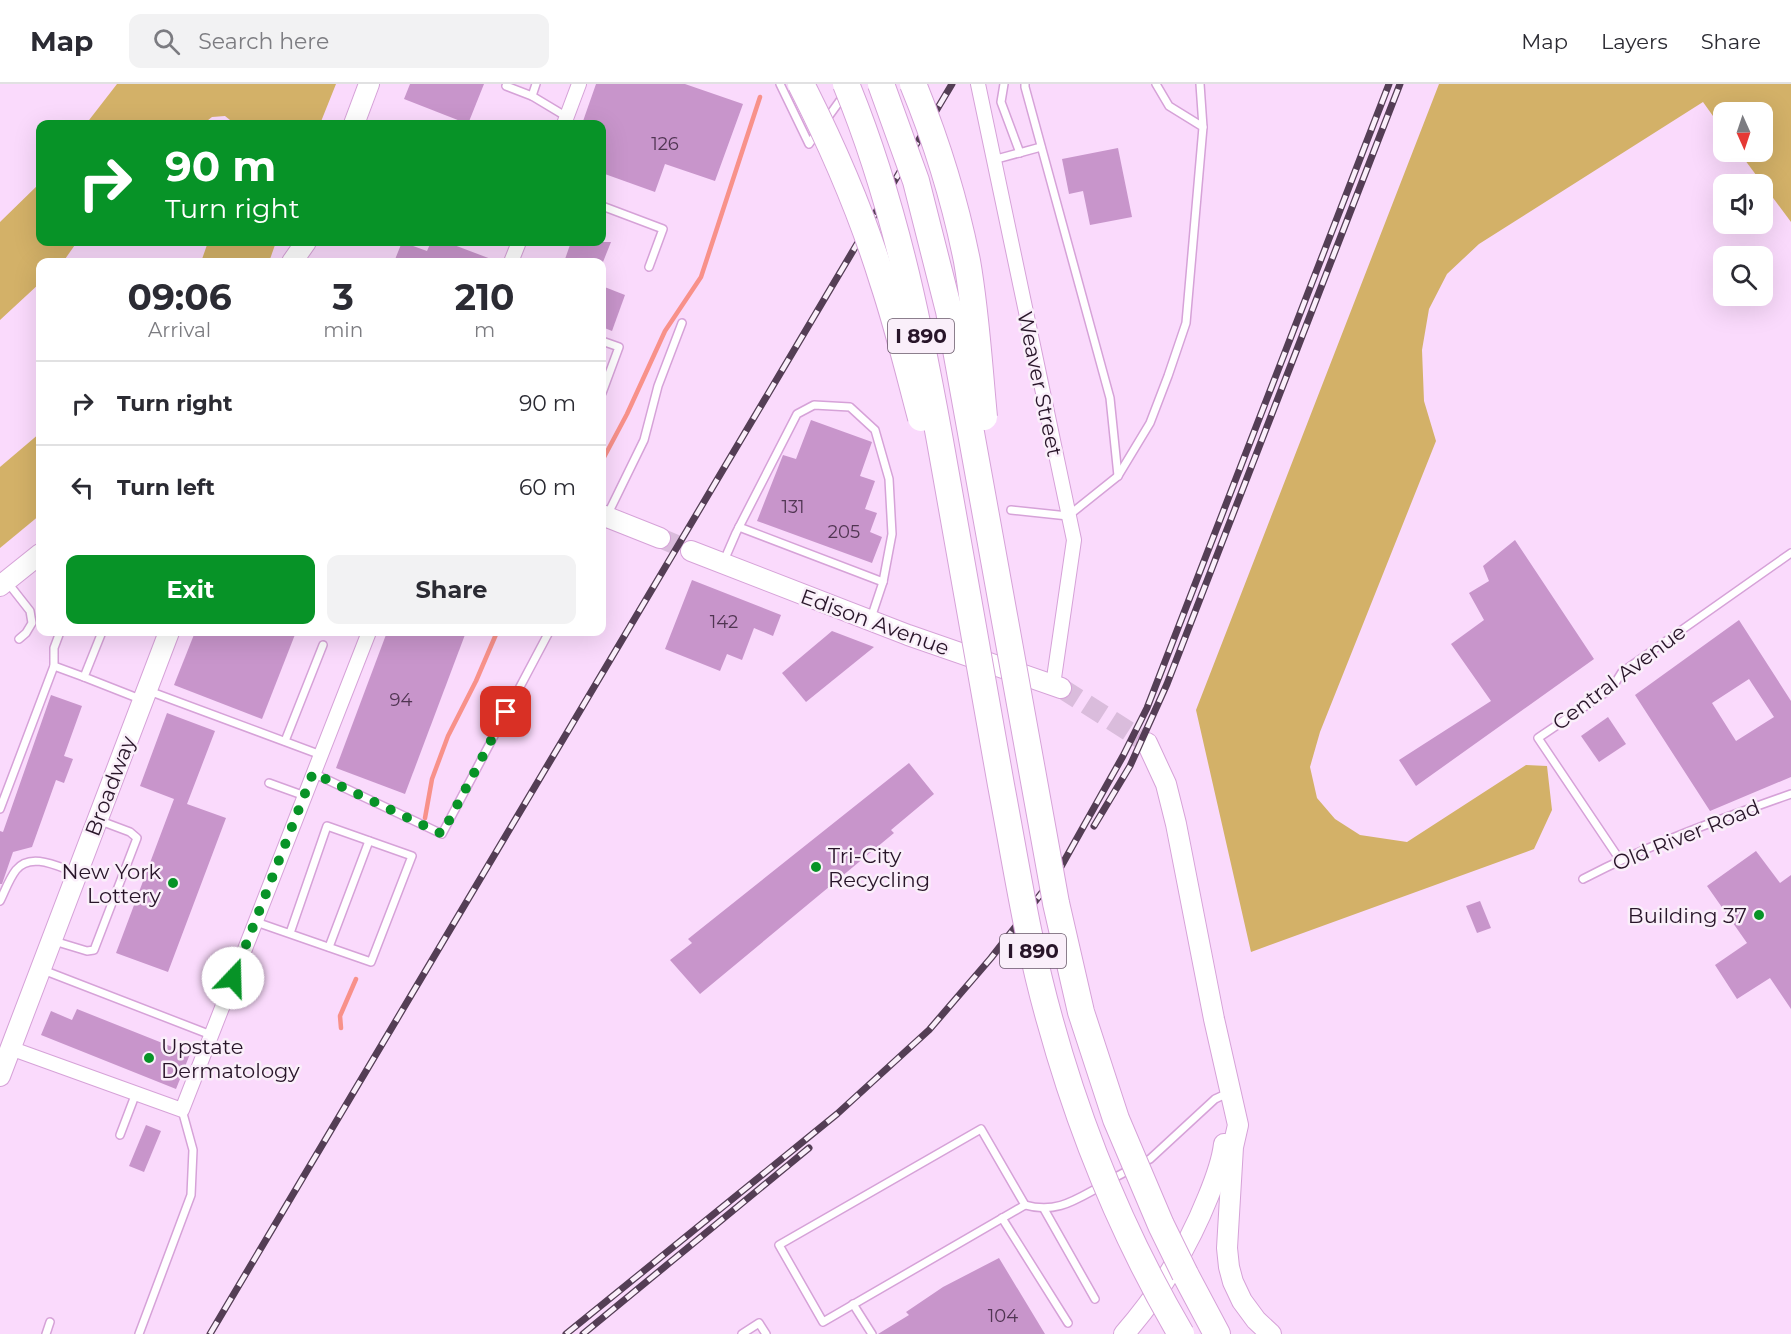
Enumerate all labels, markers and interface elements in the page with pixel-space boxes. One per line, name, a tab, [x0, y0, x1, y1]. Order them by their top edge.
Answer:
search box	[129, 14, 549, 68]
text: Map	[30, 24, 93, 58]
icon: search	[150, 25, 183, 58]
text: Search here	[198, 28, 329, 55]
text: Map	[1521, 29, 1568, 54]
text: Layers	[1601, 29, 1668, 54]
text: Share	[1701, 29, 1761, 54]
north arrow	[1713, 102, 1773, 162]
map controls	[1713, 102, 1773, 306]
house number: 126	[651, 133, 679, 155]
text: 90 m	[165, 140, 276, 192]
icon: right	[66, 144, 144, 222]
button: sound	[1713, 174, 1773, 234]
text: Turn right	[165, 192, 300, 225]
button: search	[1713, 246, 1773, 306]
text: 09:06	[127, 275, 232, 319]
text: 3	[333, 275, 354, 319]
text: 210	[455, 275, 515, 319]
street label: Weaver Street	[1012, 309, 1068, 459]
text: Arrival	[148, 318, 211, 342]
text: min	[323, 318, 363, 342]
text: m	[474, 318, 495, 342]
road number: I 890	[888, 319, 954, 353]
icon: right	[66, 387, 99, 420]
text: Turn right	[117, 390, 232, 417]
text: 90 m	[519, 390, 576, 417]
icon: left	[66, 471, 99, 504]
text: Turn left	[117, 474, 215, 501]
text: 60 m	[519, 474, 576, 501]
house number: 131	[781, 496, 805, 518]
house number: 205	[828, 521, 860, 543]
button: Exit	[66, 555, 315, 624]
button: Share	[327, 555, 576, 624]
street label: Edison Avenue	[797, 584, 953, 660]
house number: 142	[710, 611, 738, 633]
street label: Central Avenue	[1548, 619, 1690, 735]
pin	[480, 686, 531, 737]
house number: 94	[390, 689, 413, 711]
icon: arrive	[489, 695, 522, 728]
street label: Broadway	[79, 732, 141, 840]
street label: Old River Road	[1609, 794, 1763, 876]
place label: Tri-City Recycling	[828, 843, 930, 892]
place label: New York Lottery	[61, 859, 162, 908]
marker: Tri-City Recycling	[809, 860, 823, 874]
marker: New York Lottery	[166, 876, 180, 890]
place label: Building 37	[1628, 903, 1747, 928]
marker: Building 37	[1752, 908, 1766, 922]
road number: I 890	[1000, 934, 1066, 968]
position arrow	[201, 946, 265, 1010]
place label: Upstate Dermatology	[161, 1034, 300, 1083]
marker: Upstate Dermatology	[142, 1051, 156, 1065]
house number: 104	[988, 1305, 1018, 1327]

